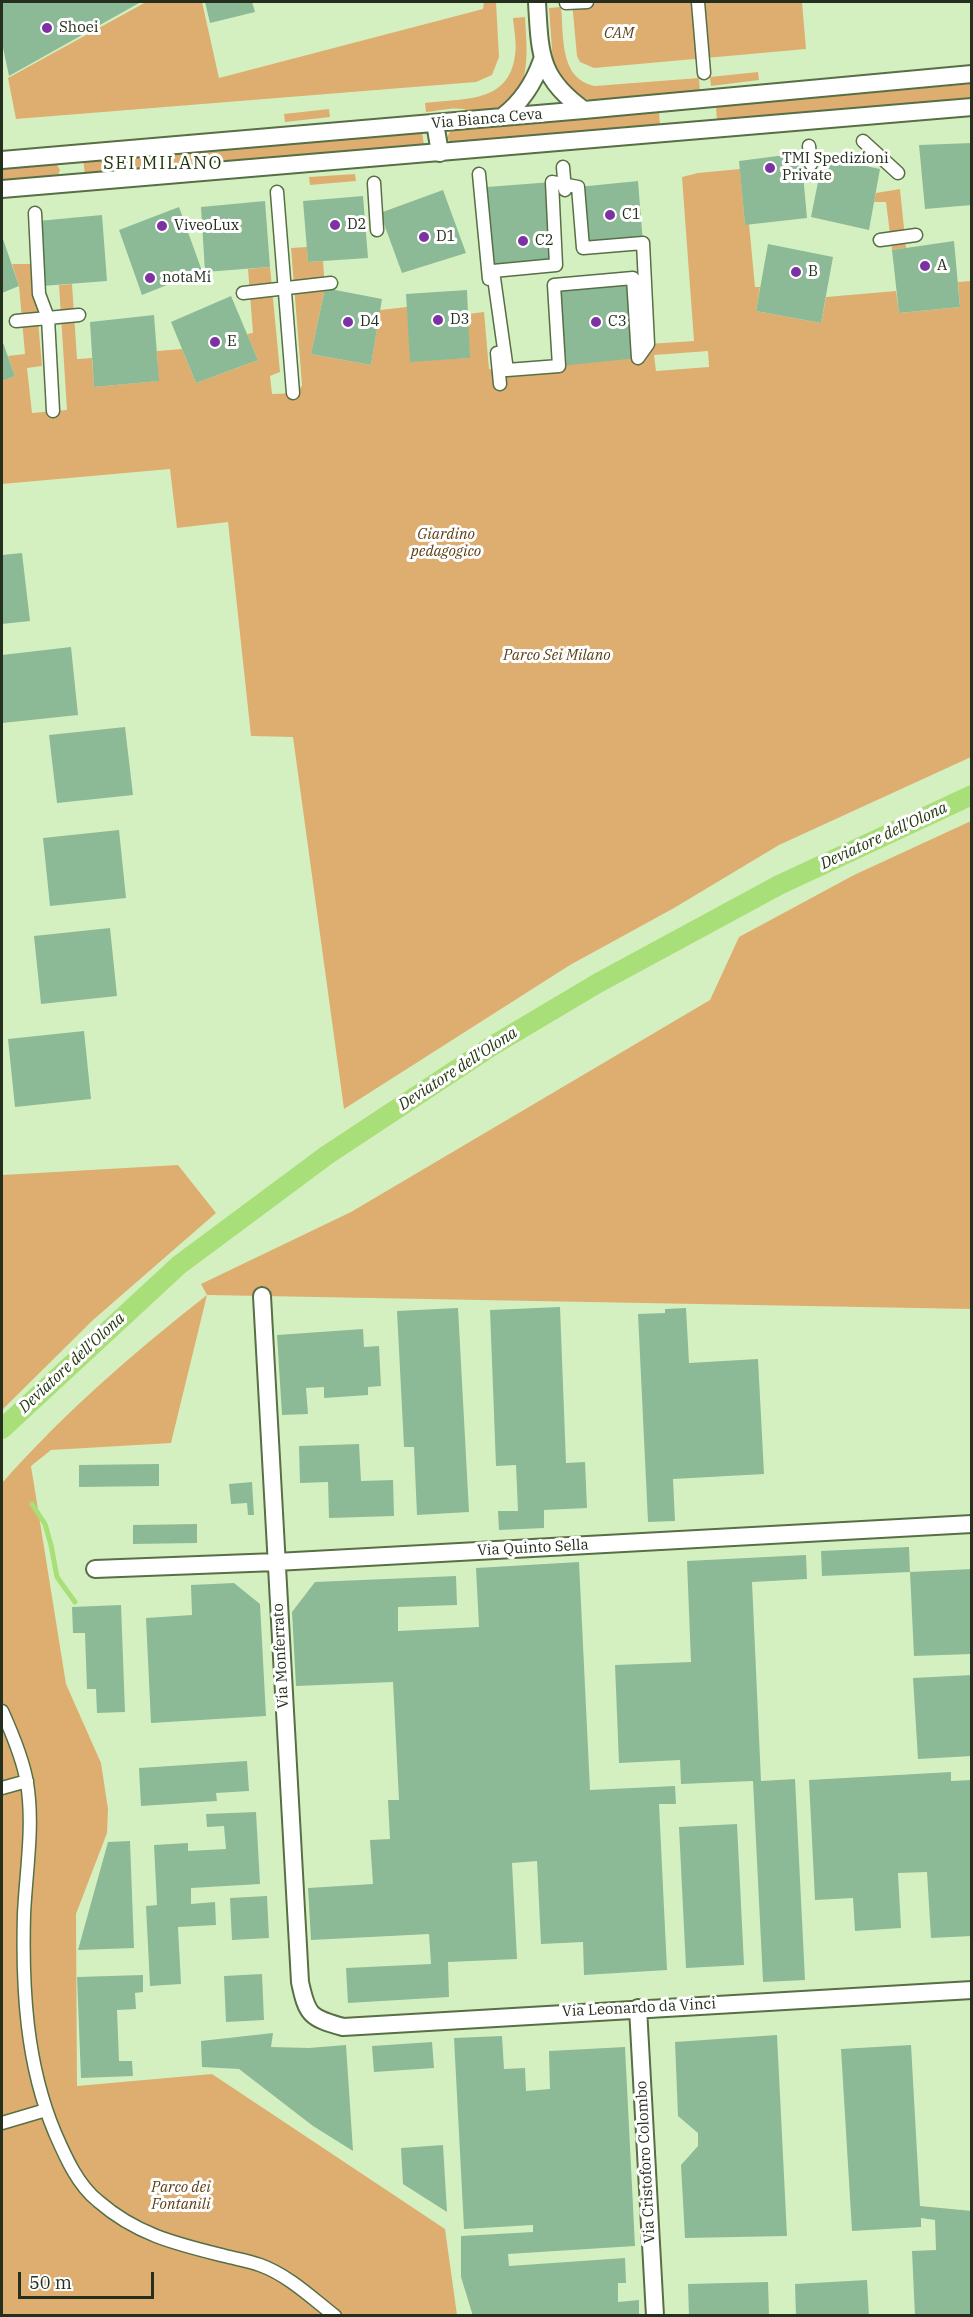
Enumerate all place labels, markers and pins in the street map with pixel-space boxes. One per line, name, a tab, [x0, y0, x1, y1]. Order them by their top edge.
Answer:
place label: Shoei	[59, 19, 99, 37]
marker: Shoei	[40, 21, 54, 35]
place label: TMI Spedizioni Private	[782, 150, 889, 185]
marker: TMI Spedizioni Private	[763, 161, 777, 175]
place label: C1	[622, 206, 641, 224]
marker: C1	[603, 208, 617, 222]
place label: D2	[347, 216, 367, 234]
place label: ViveoLux	[174, 217, 239, 235]
marker: D2	[328, 218, 342, 232]
marker: ViveoLux	[155, 219, 169, 233]
place label: D1	[436, 228, 456, 246]
marker: D1	[417, 230, 431, 244]
place label: C2	[535, 232, 554, 250]
marker: C2	[516, 234, 530, 248]
place label: A	[937, 257, 947, 275]
marker: A	[918, 259, 932, 273]
place label: B	[808, 263, 818, 281]
marker: B	[789, 265, 803, 279]
place label: notaMi	[162, 269, 211, 287]
marker: notaMi	[143, 271, 157, 285]
place label: D3	[450, 311, 470, 329]
place label: D4	[360, 313, 380, 331]
marker: D3	[431, 313, 445, 327]
place label: C3	[608, 313, 627, 331]
marker: D4	[341, 315, 355, 329]
marker: C3	[589, 315, 603, 329]
place label: E	[227, 333, 237, 351]
marker: E	[208, 335, 222, 349]

